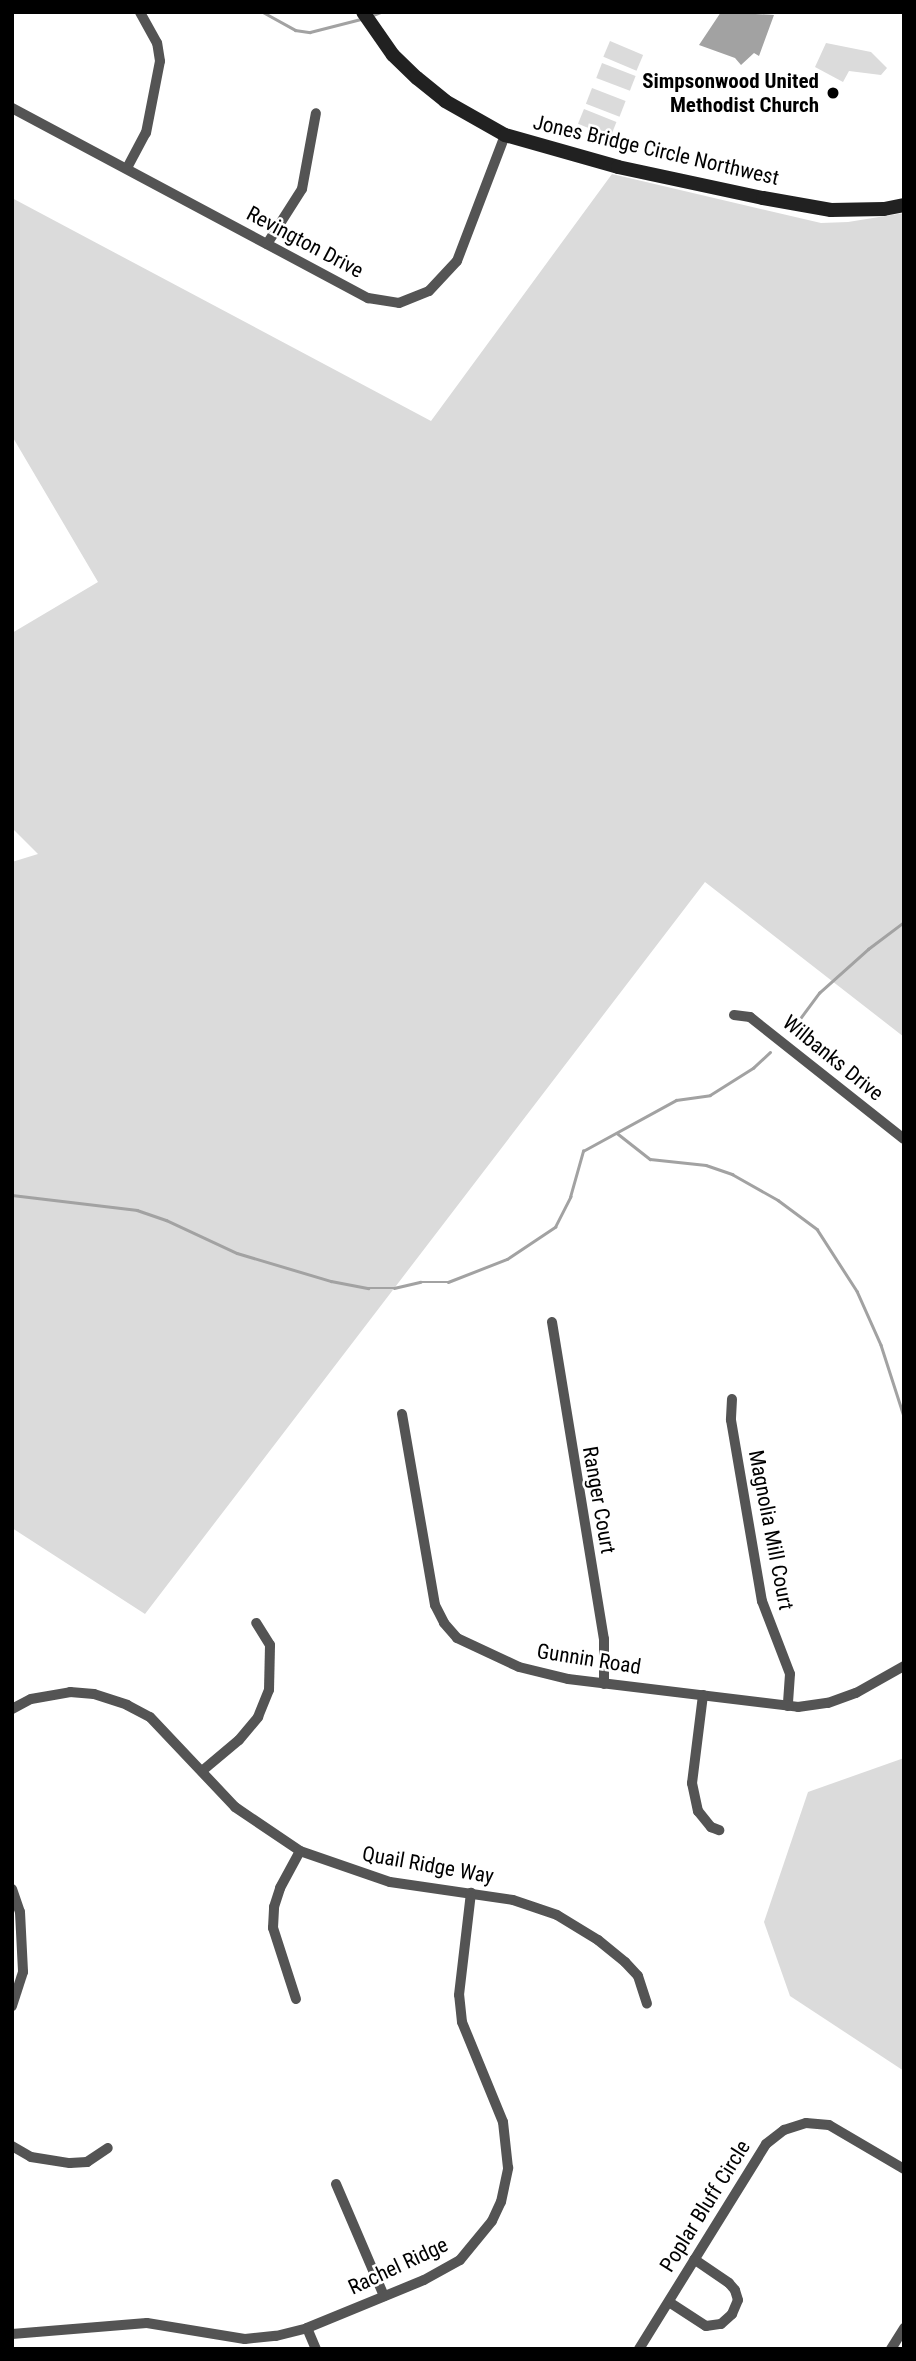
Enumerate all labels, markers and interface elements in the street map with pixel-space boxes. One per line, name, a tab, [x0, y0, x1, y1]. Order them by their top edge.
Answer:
place label: Simpsonwood United Methodist Church	[642, 68, 819, 118]
marker: Simpsonwood United Methodist Church	[825, 85, 841, 101]
street label: Jones Bridge Circle Northwest	[531, 109, 781, 191]
street label: Revington Drive	[242, 201, 368, 283]
street label: Wilbanks Drive	[778, 1010, 888, 1106]
street label: Ranger Court	[577, 1444, 621, 1556]
street label: Magnolia Mill Court	[743, 1448, 799, 1612]
street label: Gunnin Road	[535, 1638, 643, 1680]
street label: Quail Ridge Way	[360, 1841, 496, 1889]
street label: Poplar Bluff Circle	[654, 2136, 756, 2276]
street label: Rachel Ridge	[344, 2232, 452, 2300]

